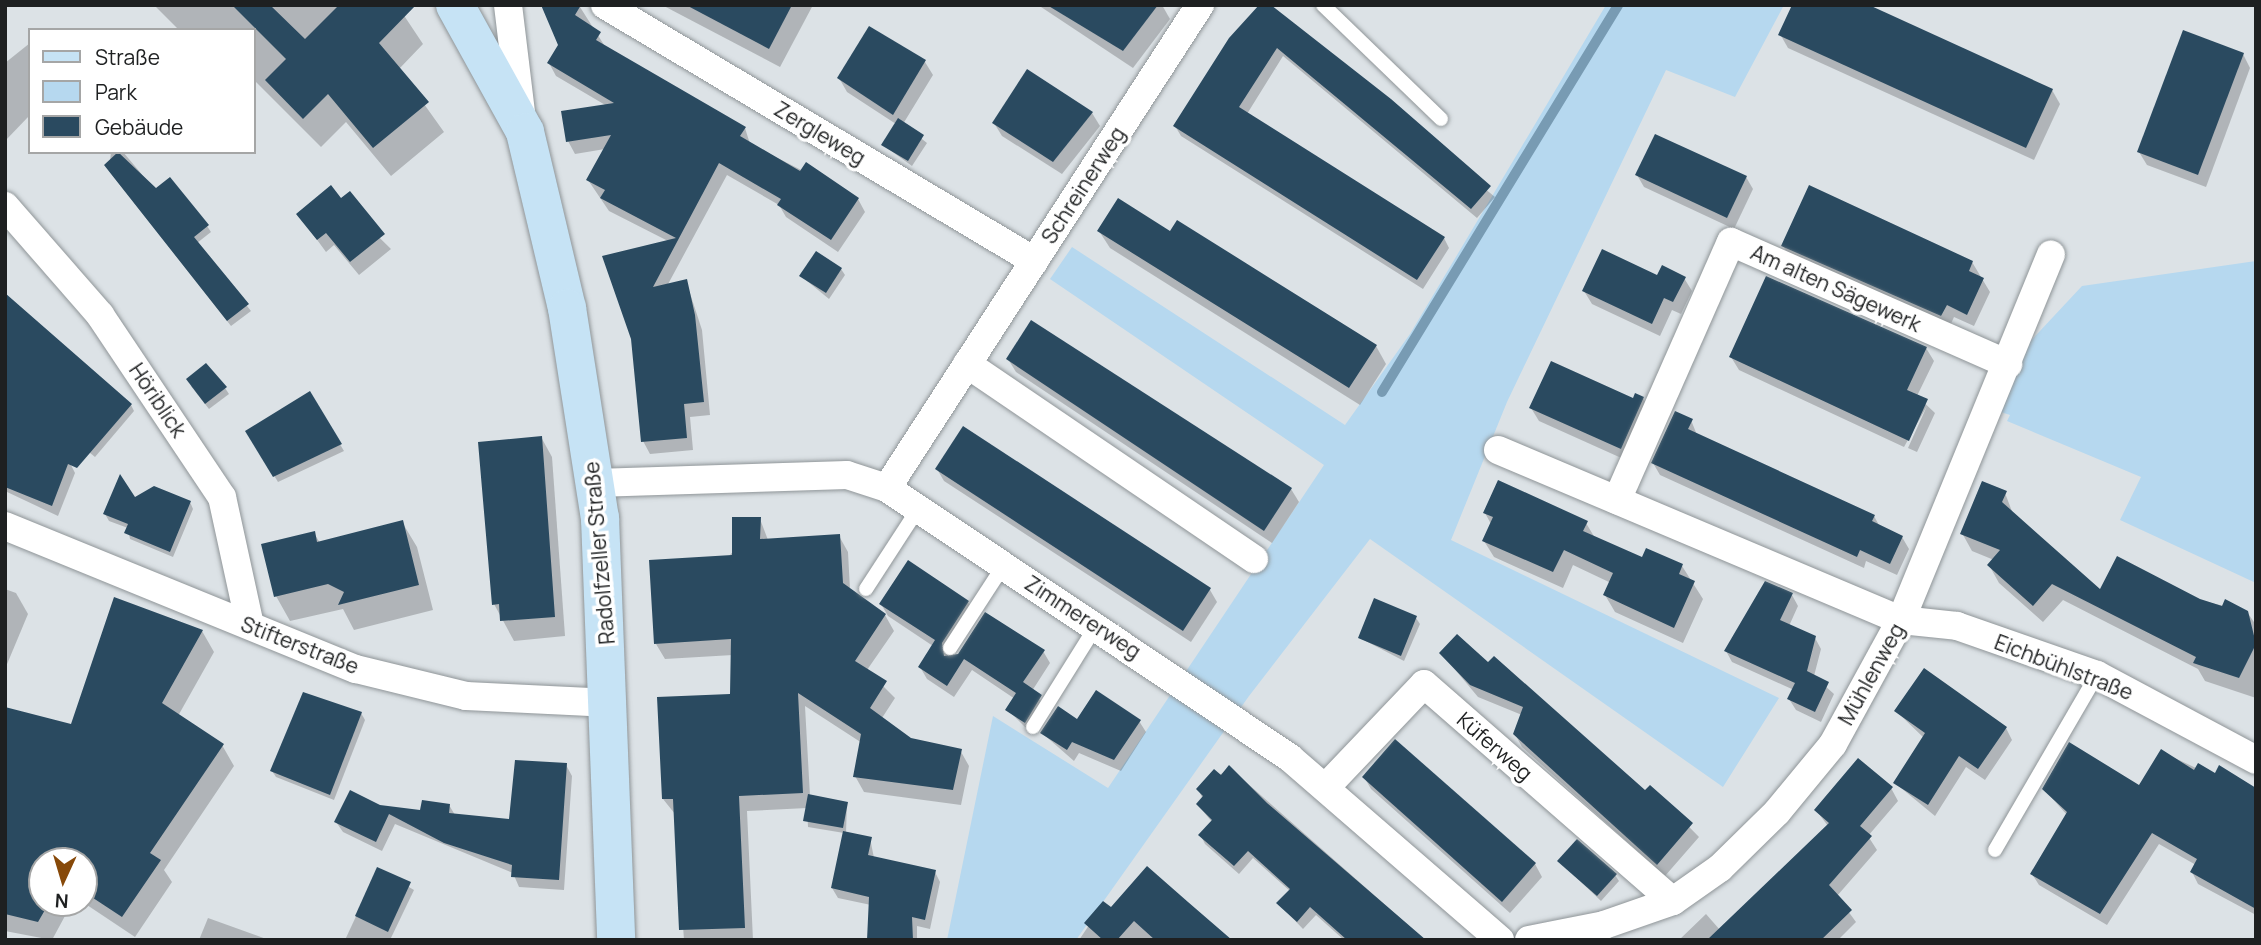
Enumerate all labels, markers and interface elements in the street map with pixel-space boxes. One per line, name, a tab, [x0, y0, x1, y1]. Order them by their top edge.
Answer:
legend	[28, 28, 256, 154]
text: Straße	[95, 43, 160, 71]
text: Park	[95, 78, 137, 106]
street label: Zergleweg	[770, 96, 870, 170]
text: Gebäude	[95, 113, 183, 141]
street label: Schreinerweg	[1036, 122, 1130, 248]
street label: Am alten Sägewerk	[1747, 239, 1925, 337]
street label: Höriblick	[124, 358, 192, 442]
street label: Radolfzeller Straße	[578, 460, 620, 646]
street label: Zimmererweg	[1020, 570, 1146, 664]
street label: Stifterstraße	[238, 611, 362, 679]
street label: Mühlenweg	[1833, 619, 1909, 729]
street label: Eichbühlstraße	[1991, 629, 2137, 705]
street label: Küferweg	[1452, 706, 1538, 786]
north arrow	[28, 847, 98, 917]
text: N	[54, 888, 69, 914]

